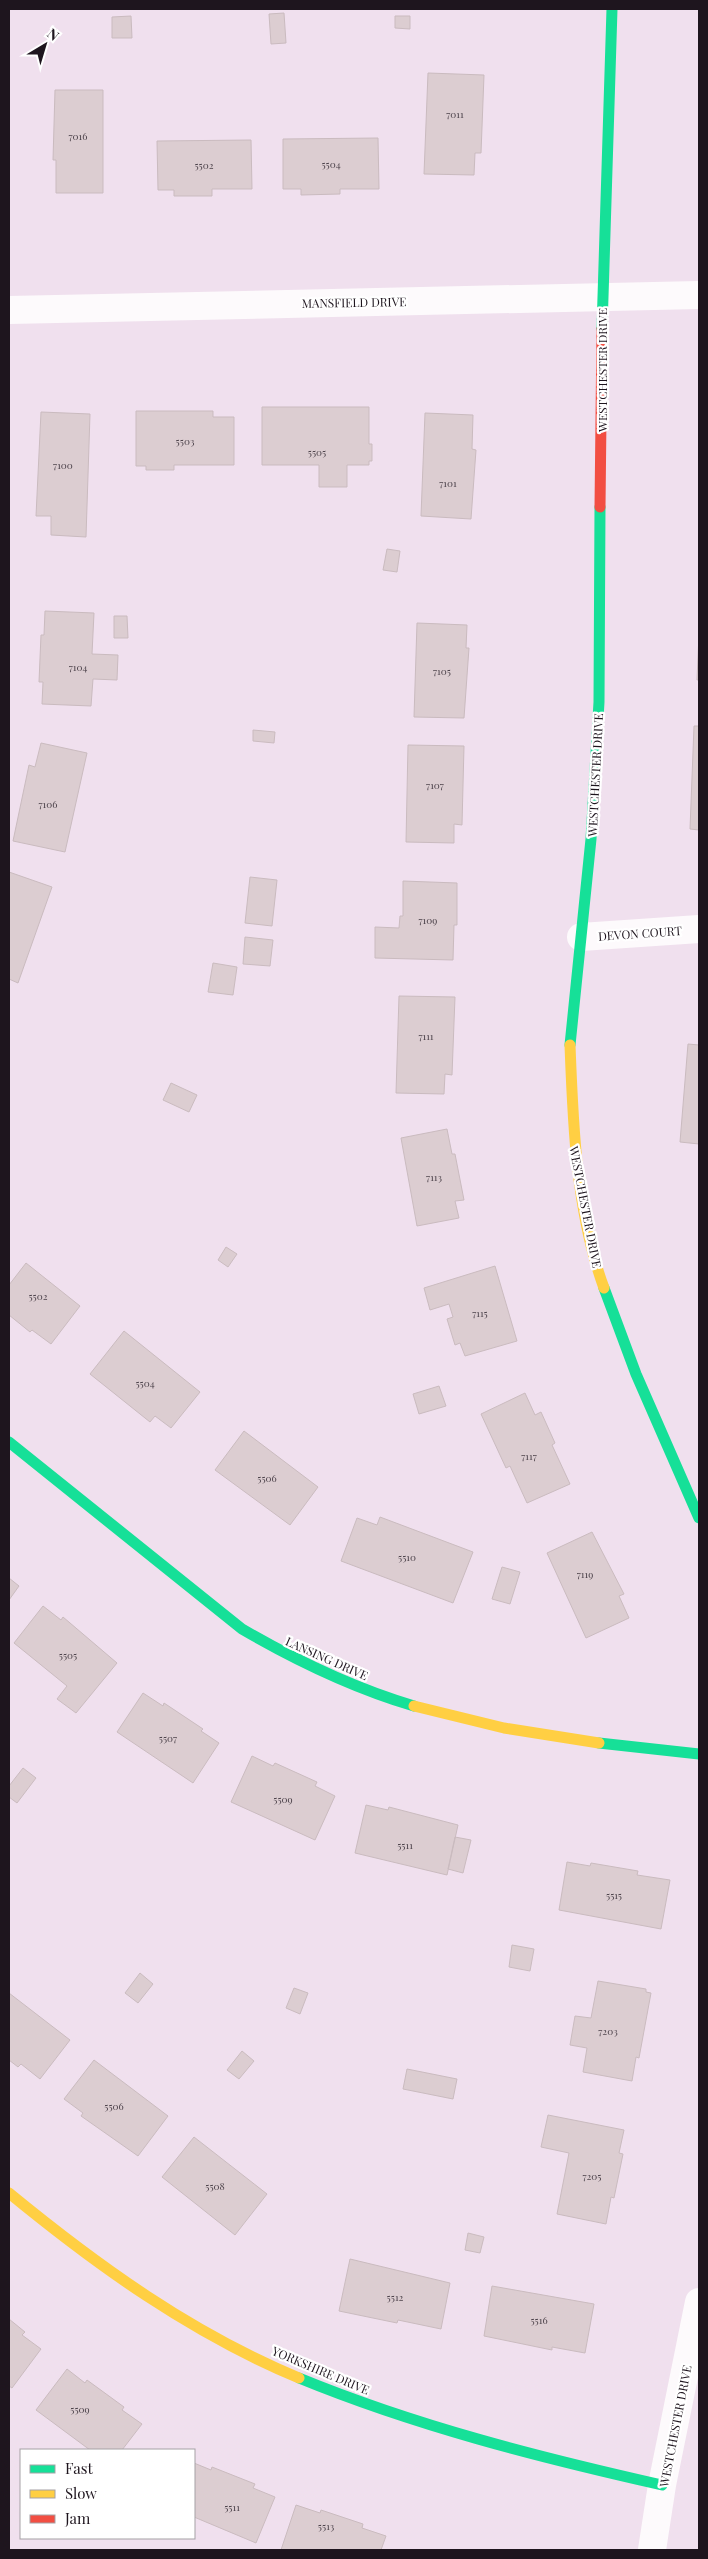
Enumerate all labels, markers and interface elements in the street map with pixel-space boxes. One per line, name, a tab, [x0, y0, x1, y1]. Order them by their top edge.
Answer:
north arrow	[20, 20, 70, 70]
text: N	[43, 24, 63, 45]
house number: 7011	[446, 107, 464, 121]
house number: 7016	[69, 129, 87, 143]
house number: 5504	[321, 157, 341, 171]
house number: 5502	[194, 158, 214, 172]
street label: MANSFIELD DRIVE	[301, 293, 407, 311]
street label: WESTCHESTER DRIVE	[594, 308, 610, 433]
house number: 5503	[176, 434, 195, 448]
house number: 5505	[308, 445, 326, 459]
house number: 7100	[53, 458, 73, 472]
house number: 7101	[439, 476, 457, 490]
house number: 7104	[69, 660, 87, 674]
house number: 7105	[433, 664, 451, 678]
street label: WESTCHESTER DRIVE	[584, 713, 606, 838]
house number: 7107	[426, 778, 444, 792]
house number: 7106	[39, 797, 57, 811]
house number: 7109	[419, 913, 437, 927]
street label: DEVON COURT	[598, 922, 683, 944]
house number: 7111	[418, 1029, 434, 1043]
street label: WESTCHESTER DRIVE	[566, 1144, 606, 1269]
house number: 7113	[426, 1170, 442, 1184]
house number: 5502	[28, 1289, 48, 1303]
house number: 7115	[472, 1306, 488, 1320]
house number: 5504	[135, 1376, 155, 1390]
house number: 7117	[521, 1449, 537, 1463]
house number: 5506	[257, 1471, 277, 1485]
house number: 5510	[398, 1550, 416, 1564]
house number: 7119	[577, 1567, 593, 1581]
street label: LANSING DRIVE	[283, 1633, 371, 1683]
house number: 5505	[59, 1648, 77, 1662]
house number: 5507	[159, 1731, 177, 1745]
house number: 5509	[273, 1792, 293, 1806]
house number: 5511	[397, 1838, 413, 1852]
house number: 5515	[606, 1888, 622, 1902]
house number: 7203	[598, 2024, 618, 2038]
house number: 5506	[104, 2099, 124, 2113]
house number: 7205	[583, 2169, 602, 2183]
house number: 5508	[205, 2179, 225, 2193]
house number: 5512	[387, 2290, 404, 2304]
house number: 5516	[530, 2313, 548, 2327]
street label: YORKSHIRE DRIVE	[269, 2342, 372, 2398]
street label: WESTCHESTER DRIVE	[655, 2364, 695, 2489]
house number: 5509	[70, 2402, 90, 2416]
legend	[20, 2449, 195, 2539]
text: Fast	[65, 2458, 94, 2478]
text: Slow	[65, 2483, 97, 2503]
house number: 5511	[224, 2500, 240, 2514]
text: Jam	[64, 2508, 91, 2528]
house number: 5513	[318, 2519, 335, 2533]

